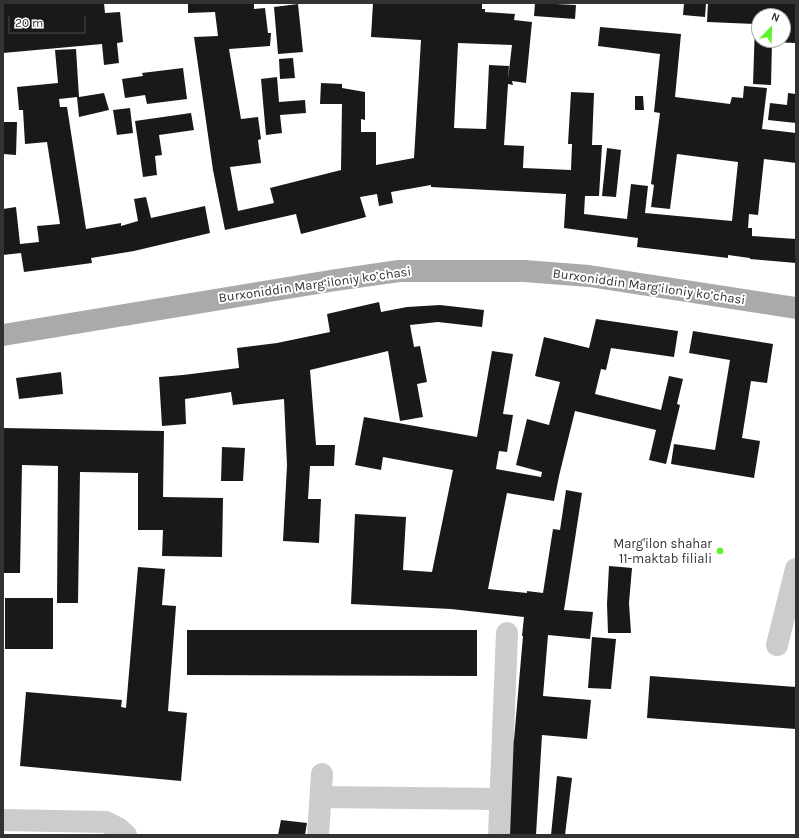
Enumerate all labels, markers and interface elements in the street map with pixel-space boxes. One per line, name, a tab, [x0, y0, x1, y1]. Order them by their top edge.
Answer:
scale bar	[10, 8, 88, 34]
north arrow	[751, 8, 791, 48]
text: N	[769, 10, 782, 25]
text: 20 m	[15, 16, 43, 30]
street label: Burxoniddin Marg’iloniy ko’chasi	[218, 264, 412, 306]
street label: Burxoniddin Marg’iloniy ko’chasi	[552, 266, 746, 308]
place label: Marg'ilon shahar 11-maktab filiali	[613, 536, 712, 567]
marker: Marg'ilon shahar 11-maktab filiali	[715, 546, 725, 556]

